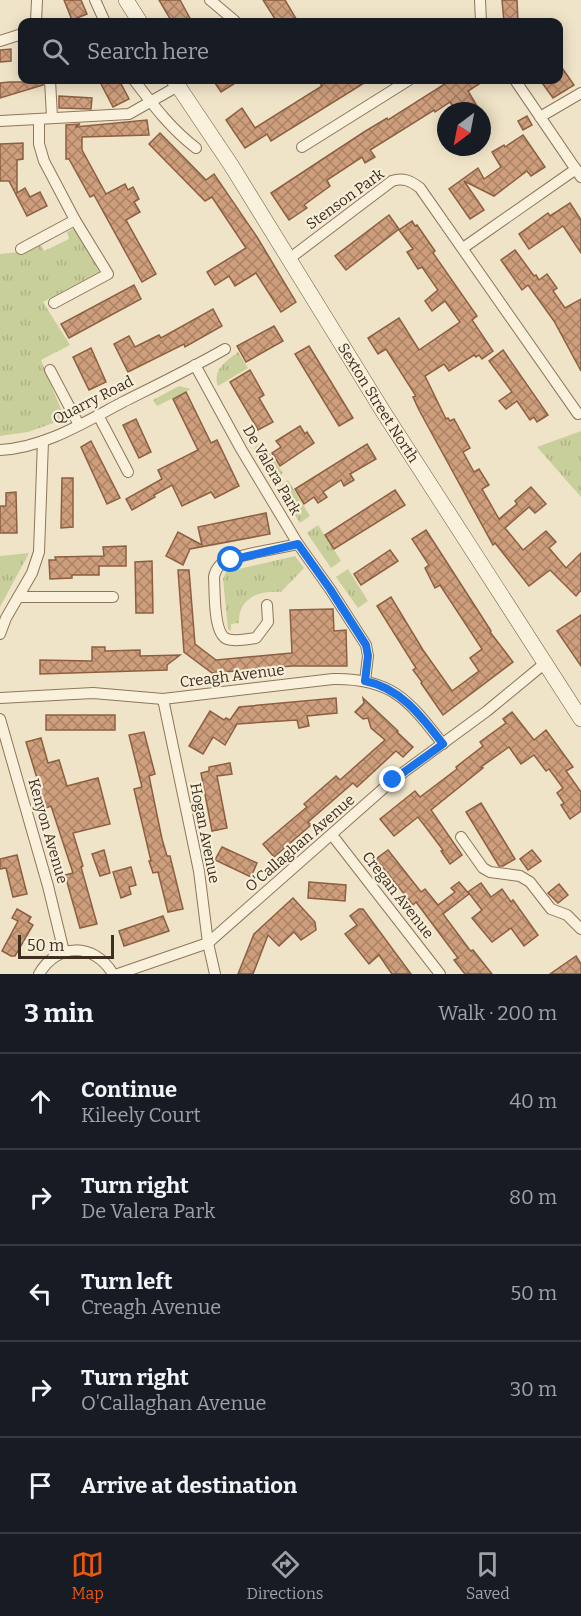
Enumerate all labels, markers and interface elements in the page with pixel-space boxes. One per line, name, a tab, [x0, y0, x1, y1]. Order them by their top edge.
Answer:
search box	[18, 18, 563, 84]
icon: search	[39, 35, 72, 68]
text: Search here	[87, 38, 209, 65]
north arrow	[437, 102, 491, 156]
street label: Stenson Park	[303, 164, 388, 233]
street label: Sexton Street North	[334, 340, 423, 467]
street label: Quarry Road	[50, 372, 136, 428]
street label: De Valera Park	[239, 422, 305, 519]
route start	[217, 546, 243, 572]
street label: Creagh Avenue	[179, 661, 285, 691]
route end	[379, 766, 405, 792]
street label: Kenyon Avenue	[24, 776, 72, 886]
street label: Hogan Avenue	[186, 781, 224, 885]
street label: O'Callaghan Avenue	[242, 791, 358, 895]
street label: Cregan Avenue	[358, 848, 438, 942]
scale bar	[18, 932, 114, 959]
text: 50 m	[27, 936, 64, 955]
text: 3 min	[24, 998, 93, 1029]
text: Walk · 200 m	[438, 1001, 557, 1025]
text: Continue	[81, 1076, 177, 1103]
icon: ahead	[24, 1085, 57, 1118]
text: 40 m	[509, 1089, 557, 1113]
text: Kileely Court	[81, 1103, 201, 1127]
text: Turn right	[81, 1172, 189, 1199]
icon: right	[24, 1181, 57, 1214]
text: 80 m	[509, 1185, 557, 1209]
text: De Valera Park	[81, 1199, 215, 1223]
text: Turn left	[81, 1268, 173, 1295]
icon: left	[24, 1277, 57, 1310]
text: 50 m	[510, 1281, 557, 1305]
text: Creagh Avenue	[81, 1295, 221, 1319]
text: Turn right	[81, 1364, 189, 1391]
icon: right	[24, 1373, 57, 1406]
text: 30 m	[510, 1377, 557, 1401]
text: O'Callaghan Avenue	[81, 1391, 266, 1415]
icon: arrive	[24, 1469, 57, 1502]
text: Arrive at destination	[81, 1472, 297, 1499]
tab: Map	[71, 1548, 104, 1603]
tab: Directions	[247, 1548, 324, 1603]
tab: Saved	[466, 1548, 510, 1603]

